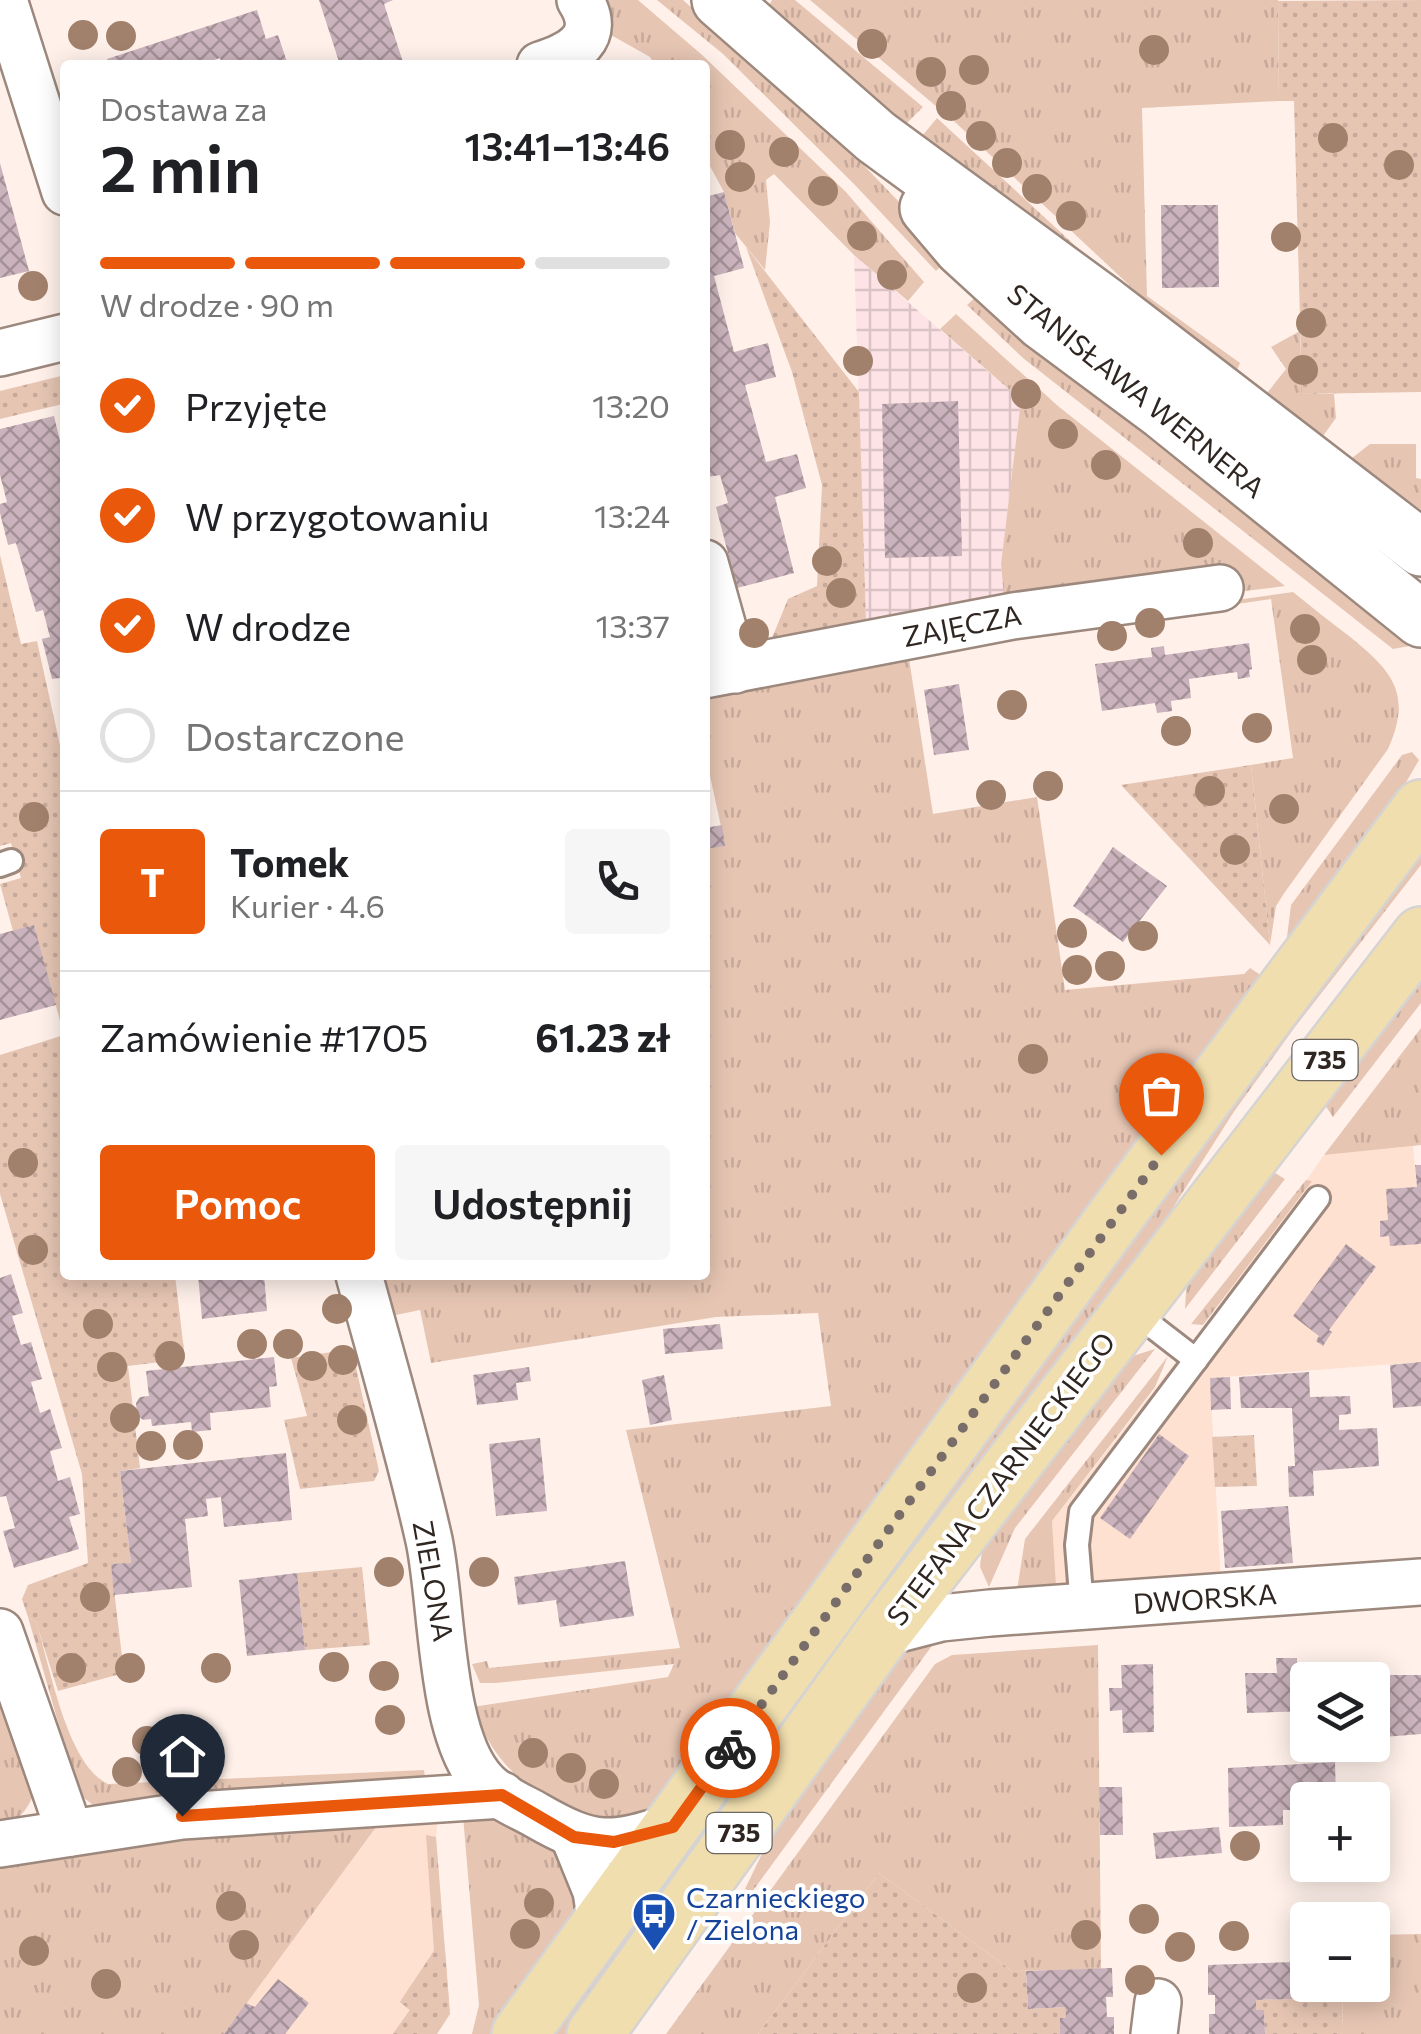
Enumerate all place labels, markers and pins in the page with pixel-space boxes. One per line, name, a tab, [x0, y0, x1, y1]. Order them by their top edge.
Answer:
pin	[1119, 1053, 1204, 1156]
pin	[140, 1714, 225, 1817]
place label: Czarnieckiego / Zielona	[686, 1880, 866, 1946]
bus stop icon: Czarnieckiego / Zielona	[631, 1891, 677, 1952]

